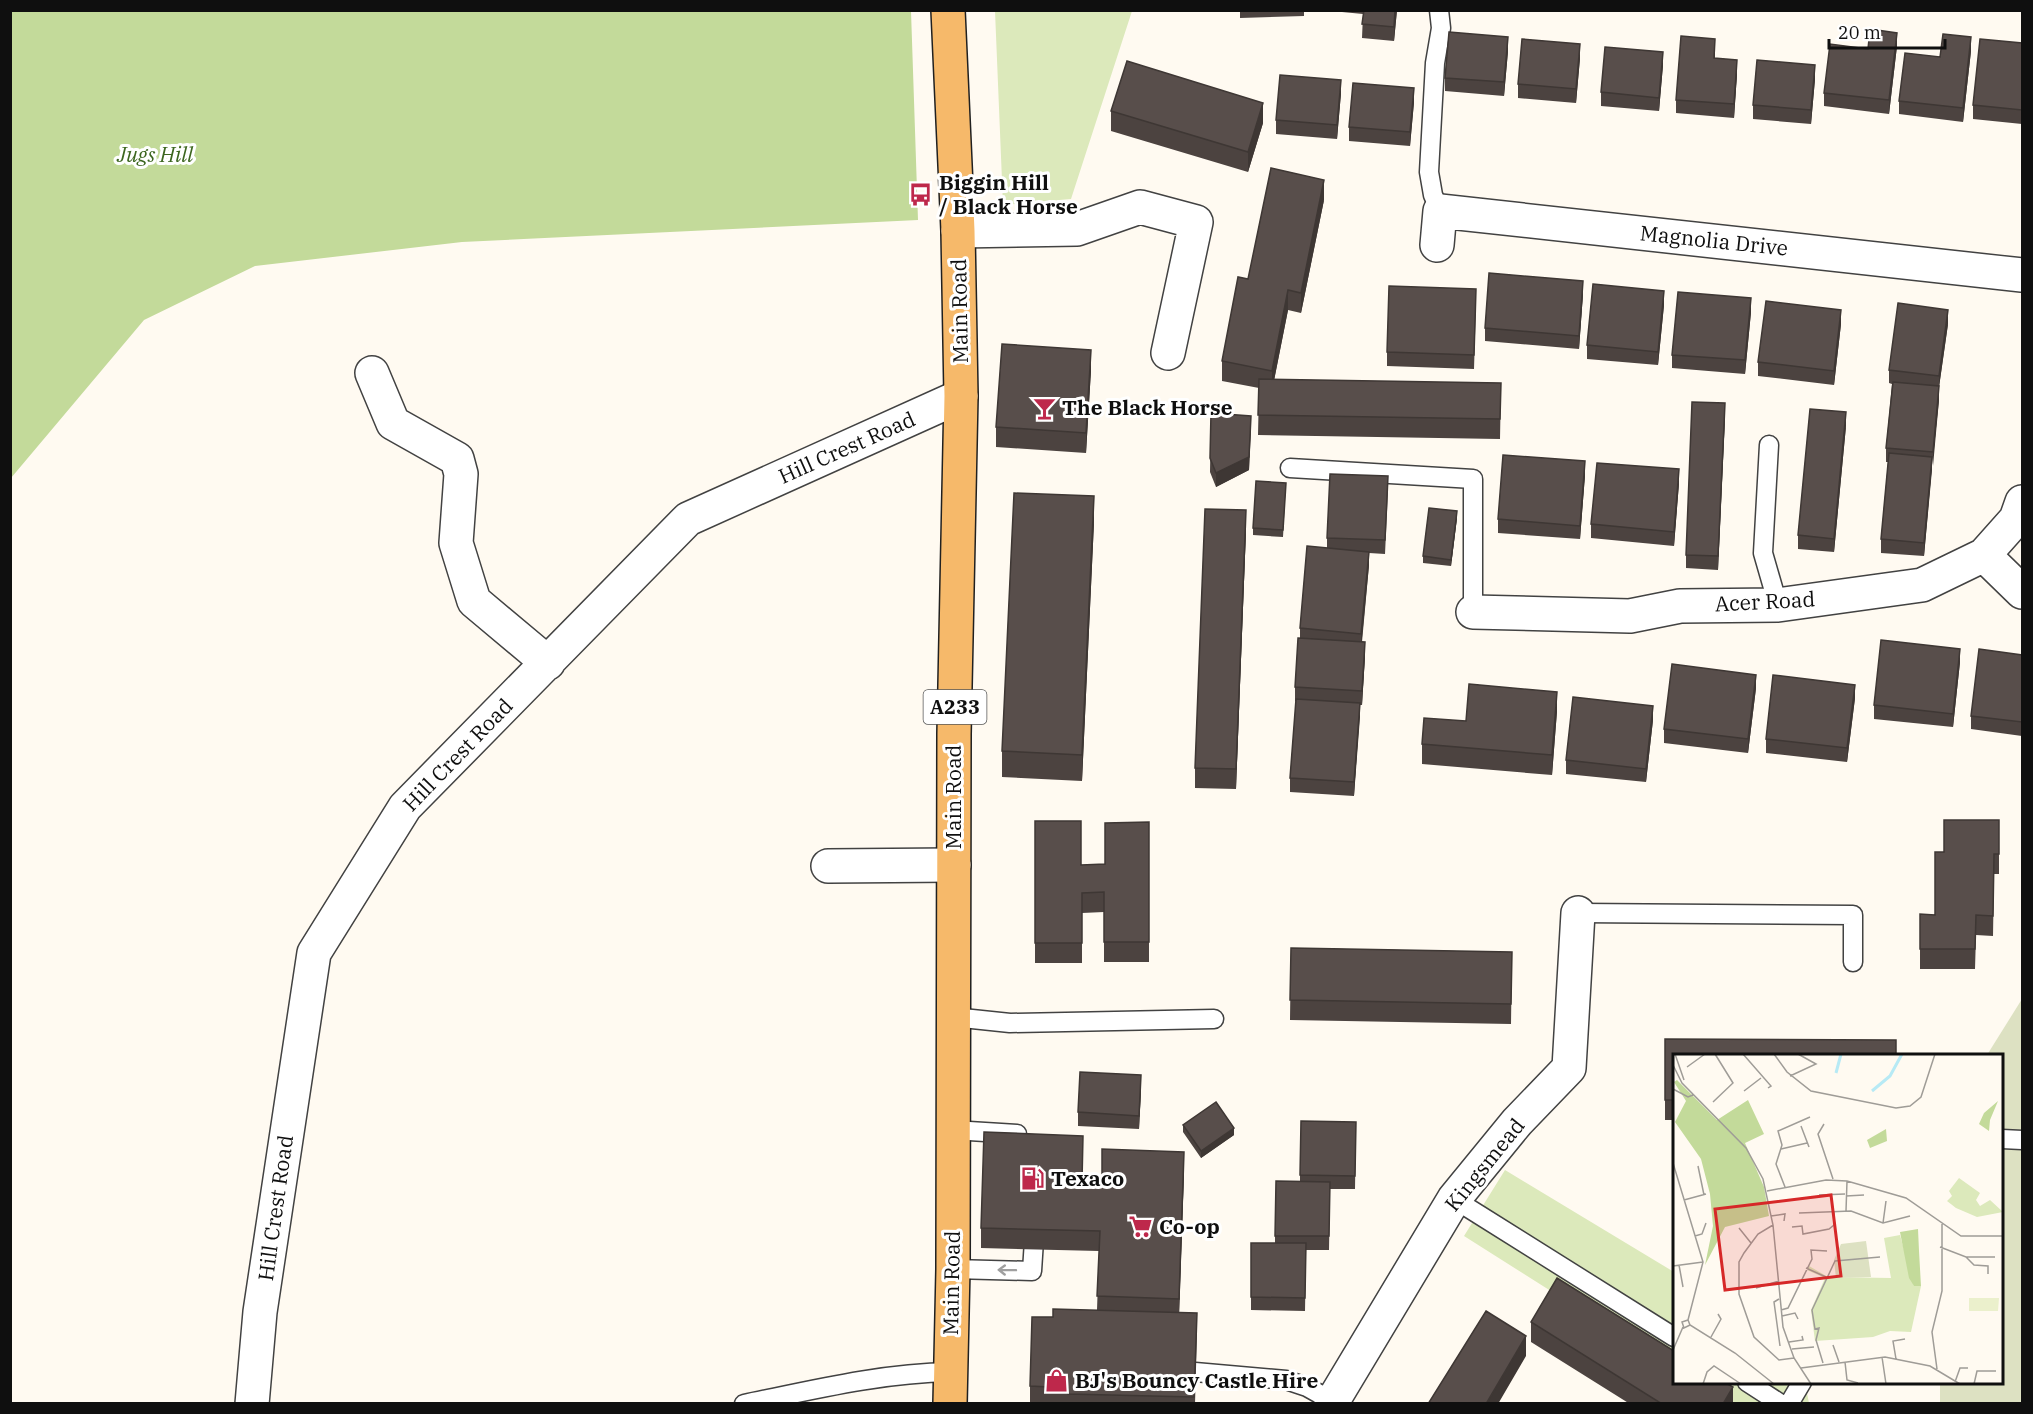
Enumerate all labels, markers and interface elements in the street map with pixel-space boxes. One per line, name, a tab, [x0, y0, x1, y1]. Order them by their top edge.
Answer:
scale bar	[1829, 12, 1944, 50]
text: 20 m	[1838, 21, 1881, 44]
park label: Jugs Hill	[116, 140, 194, 168]
place label: Biggin Hill / Black Horse	[939, 168, 1078, 220]
bus stop icon: Biggin Hill / Black Horse	[908, 182, 934, 208]
street label: Magnolia Drive	[1639, 218, 1789, 262]
street label: Main Road	[944, 258, 974, 364]
place label: The Black Horse	[1062, 393, 1233, 421]
bar icon: The Black Horse	[1031, 395, 1057, 421]
street label: Hill Crest Road	[774, 404, 920, 490]
street label: Acer Road	[1714, 584, 1816, 618]
road number: A233	[924, 690, 986, 724]
street label: Hill Crest Road	[396, 692, 519, 817]
street label: Main Road	[939, 744, 967, 849]
inset map	[1673, 1054, 2003, 1384]
street label: Kingsmead	[1438, 1112, 1531, 1217]
street label: Hill Crest Road	[251, 1133, 299, 1283]
place label: Texaco	[1051, 1164, 1124, 1192]
fuel station icon: Texaco	[1020, 1166, 1046, 1192]
place label: Co-op	[1159, 1212, 1220, 1240]
supermarket icon: Co-op	[1128, 1214, 1154, 1240]
street label: Main Road	[936, 1230, 966, 1336]
one-way arrow	[997, 1264, 1017, 1276]
place label: BJ's Bouncy Castle Hire	[1075, 1366, 1318, 1394]
shop icon: BJ's Bouncy Castle Hire	[1044, 1368, 1070, 1394]

